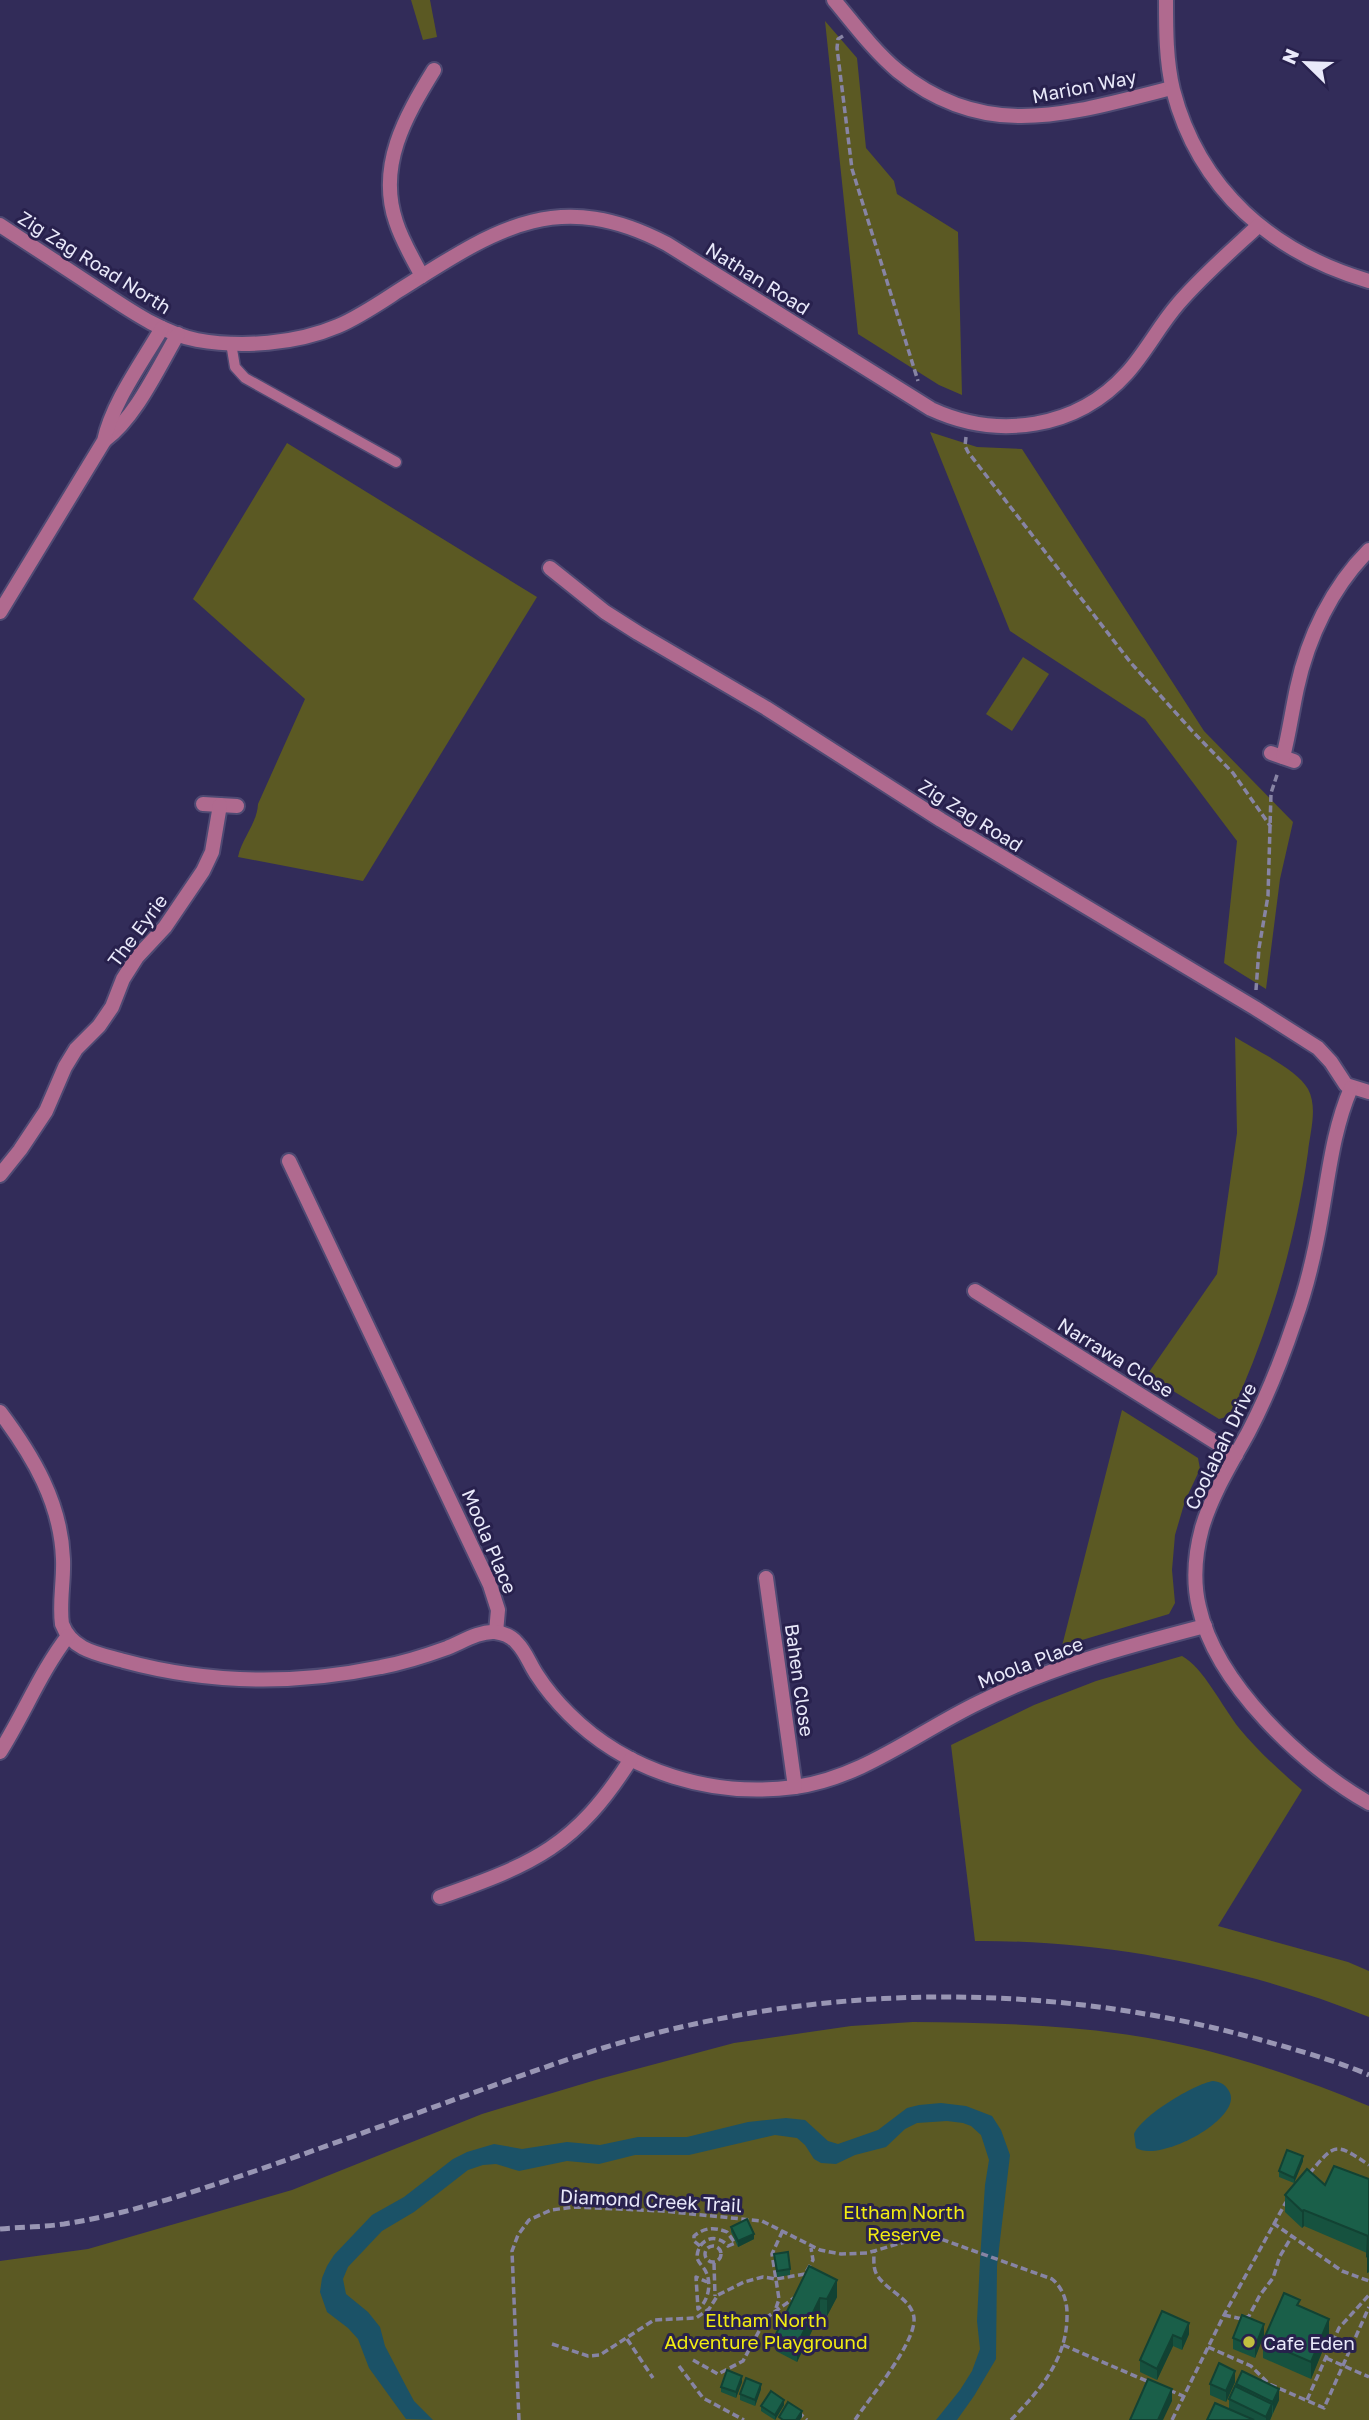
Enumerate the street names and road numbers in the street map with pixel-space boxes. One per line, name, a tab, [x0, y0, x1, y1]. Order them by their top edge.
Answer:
street label: Marion Way	[1030, 65, 1139, 107]
street label: Zig Zag Road North	[14, 206, 176, 318]
street label: Nathan Road	[702, 237, 814, 319]
street label: Zig Zag Road	[915, 774, 1027, 856]
street label: The Eyrie	[102, 889, 172, 971]
street label: Narrawa Close	[1054, 1312, 1178, 1402]
street label: Coolabah Drive	[1179, 1379, 1261, 1513]
street label: Moola Place	[458, 1485, 522, 1597]
street label: Bahen Close	[781, 1622, 819, 1738]
street label: Moola Place	[974, 1631, 1086, 1693]
street label: Diamond Creek Trail	[559, 2184, 743, 2216]

